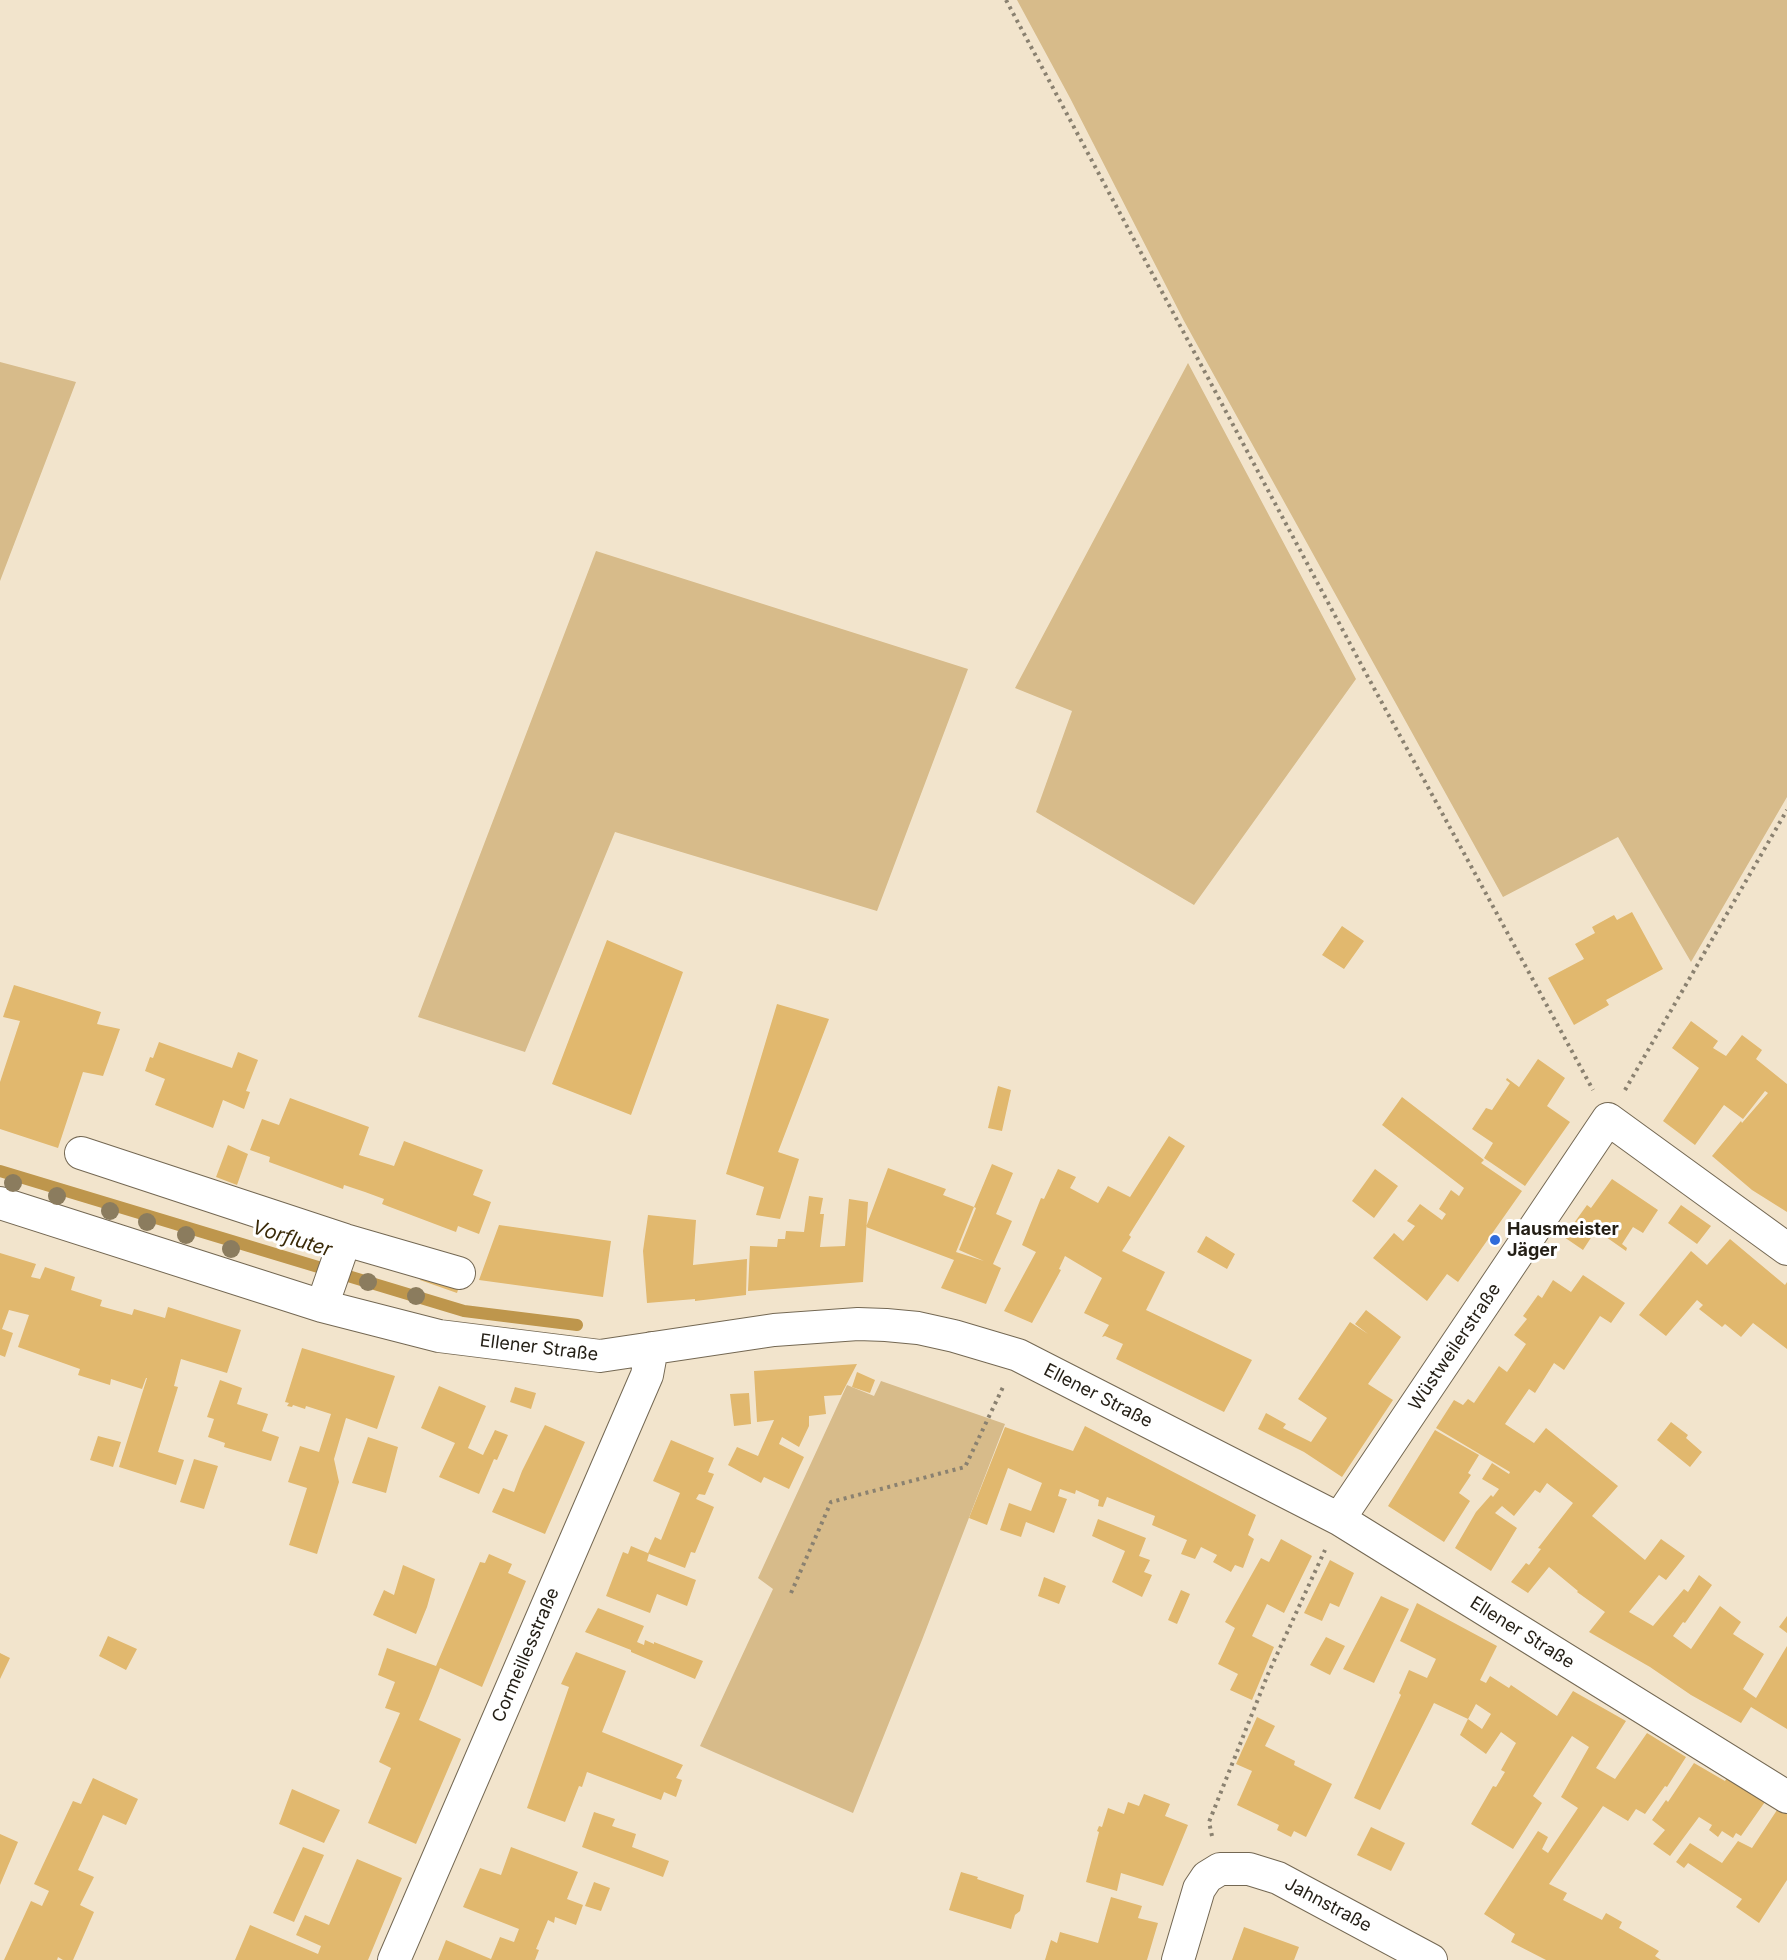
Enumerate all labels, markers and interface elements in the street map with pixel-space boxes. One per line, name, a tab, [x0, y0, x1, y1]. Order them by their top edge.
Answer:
water label: Vorfluter	[249, 1216, 335, 1262]
place label: Hausmeister Jäger	[1507, 1219, 1619, 1262]
marker: Hausmeister Jäger	[1488, 1233, 1502, 1247]
street label: Wüstweilerstraße	[1404, 1279, 1506, 1415]
street label: Ellener Straße	[479, 1330, 599, 1366]
street label: Ellener Straße	[1040, 1359, 1156, 1433]
street label: Cormeillesstraße	[488, 1584, 564, 1726]
street label: Ellener Straße	[1466, 1592, 1578, 1674]
street label: Jahnstraße	[1281, 1873, 1375, 1937]

